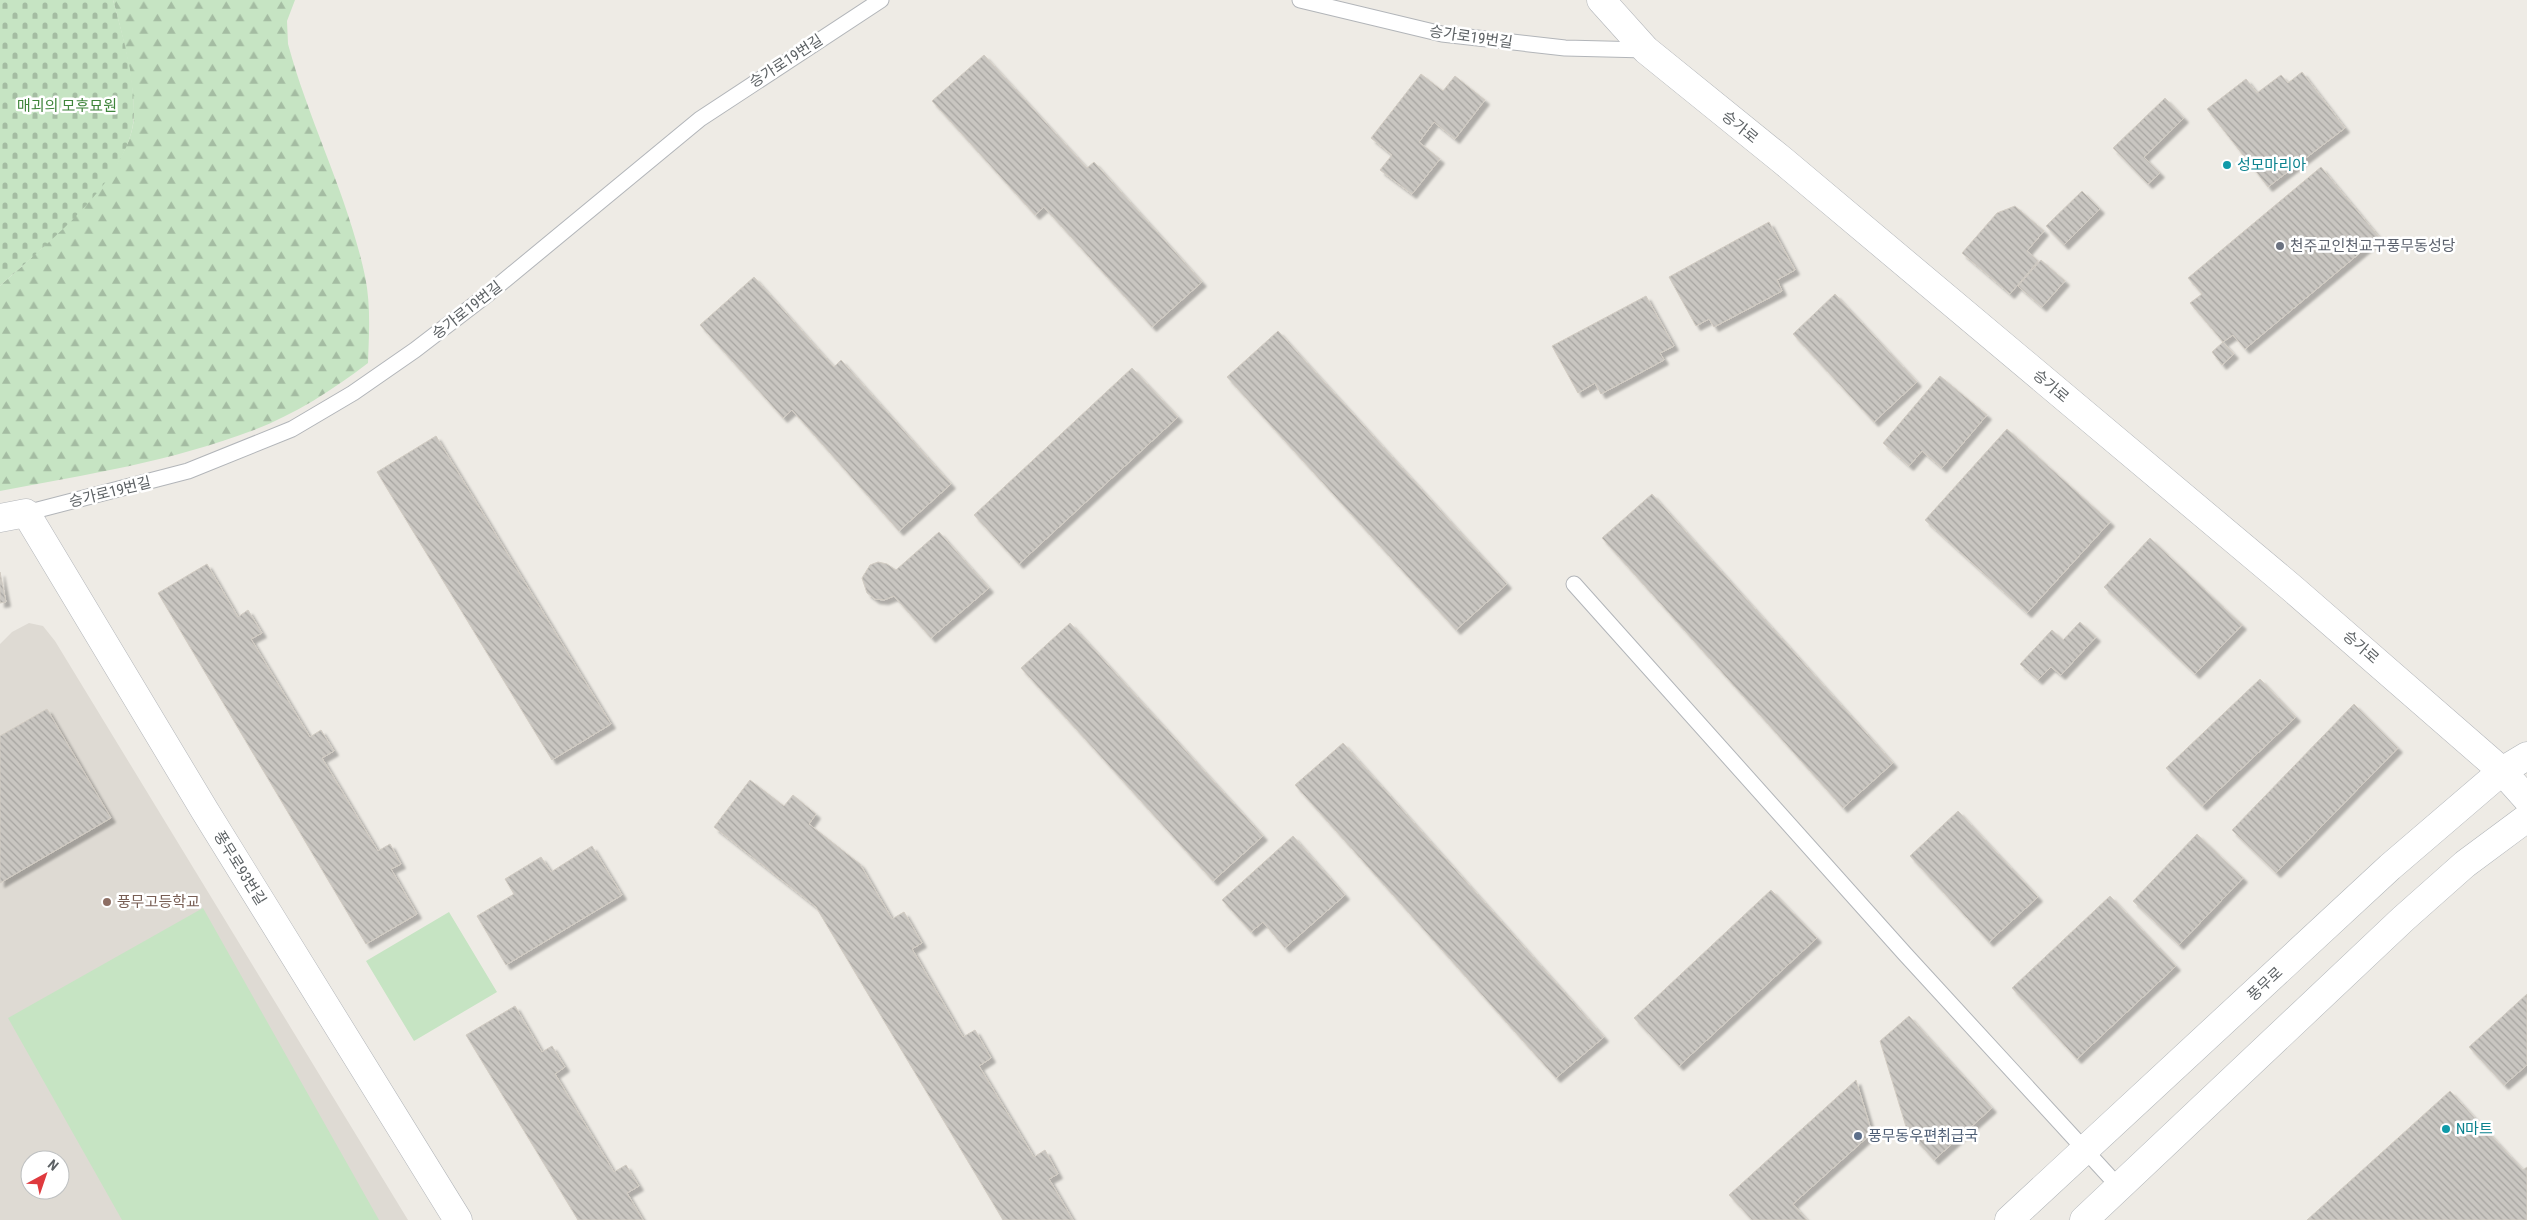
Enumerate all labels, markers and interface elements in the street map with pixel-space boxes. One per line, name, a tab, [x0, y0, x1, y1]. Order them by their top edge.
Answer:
street label: 승가로19번길	[1428, 22, 1514, 52]
street label: 승가로19번길	[746, 31, 826, 91]
park label: 매괴의 모후묘원	[17, 97, 117, 115]
street label: 승가로	[1718, 107, 1762, 147]
place label: 성모마리아	[2237, 156, 2306, 174]
marker: 성모마리아	[2221, 159, 2233, 171]
place label: 천주교인천교구풍무동성당	[2290, 237, 2456, 255]
marker: 천주교인천교구풍무동성당	[2274, 240, 2286, 252]
street label: 승가로19번길	[428, 277, 506, 343]
street label: 승가로	[2029, 366, 2073, 406]
street label: 승가로19번길	[67, 473, 153, 511]
street label: 승가로	[2339, 627, 2383, 667]
street label: 풍무로93번길	[210, 828, 270, 908]
place label: 풍무고등학교	[117, 893, 200, 911]
marker: 풍무고등학교	[101, 896, 113, 908]
street label: 풍무로	[2244, 963, 2286, 1005]
place label: N마트	[2456, 1120, 2493, 1138]
marker: N마트	[2440, 1123, 2452, 1135]
place label: 풍무동우편취급국	[1868, 1127, 1978, 1145]
marker: 풍무동우편취급국	[1852, 1130, 1864, 1142]
north arrow	[20, 1150, 70, 1200]
text: N	[45, 1156, 62, 1174]

